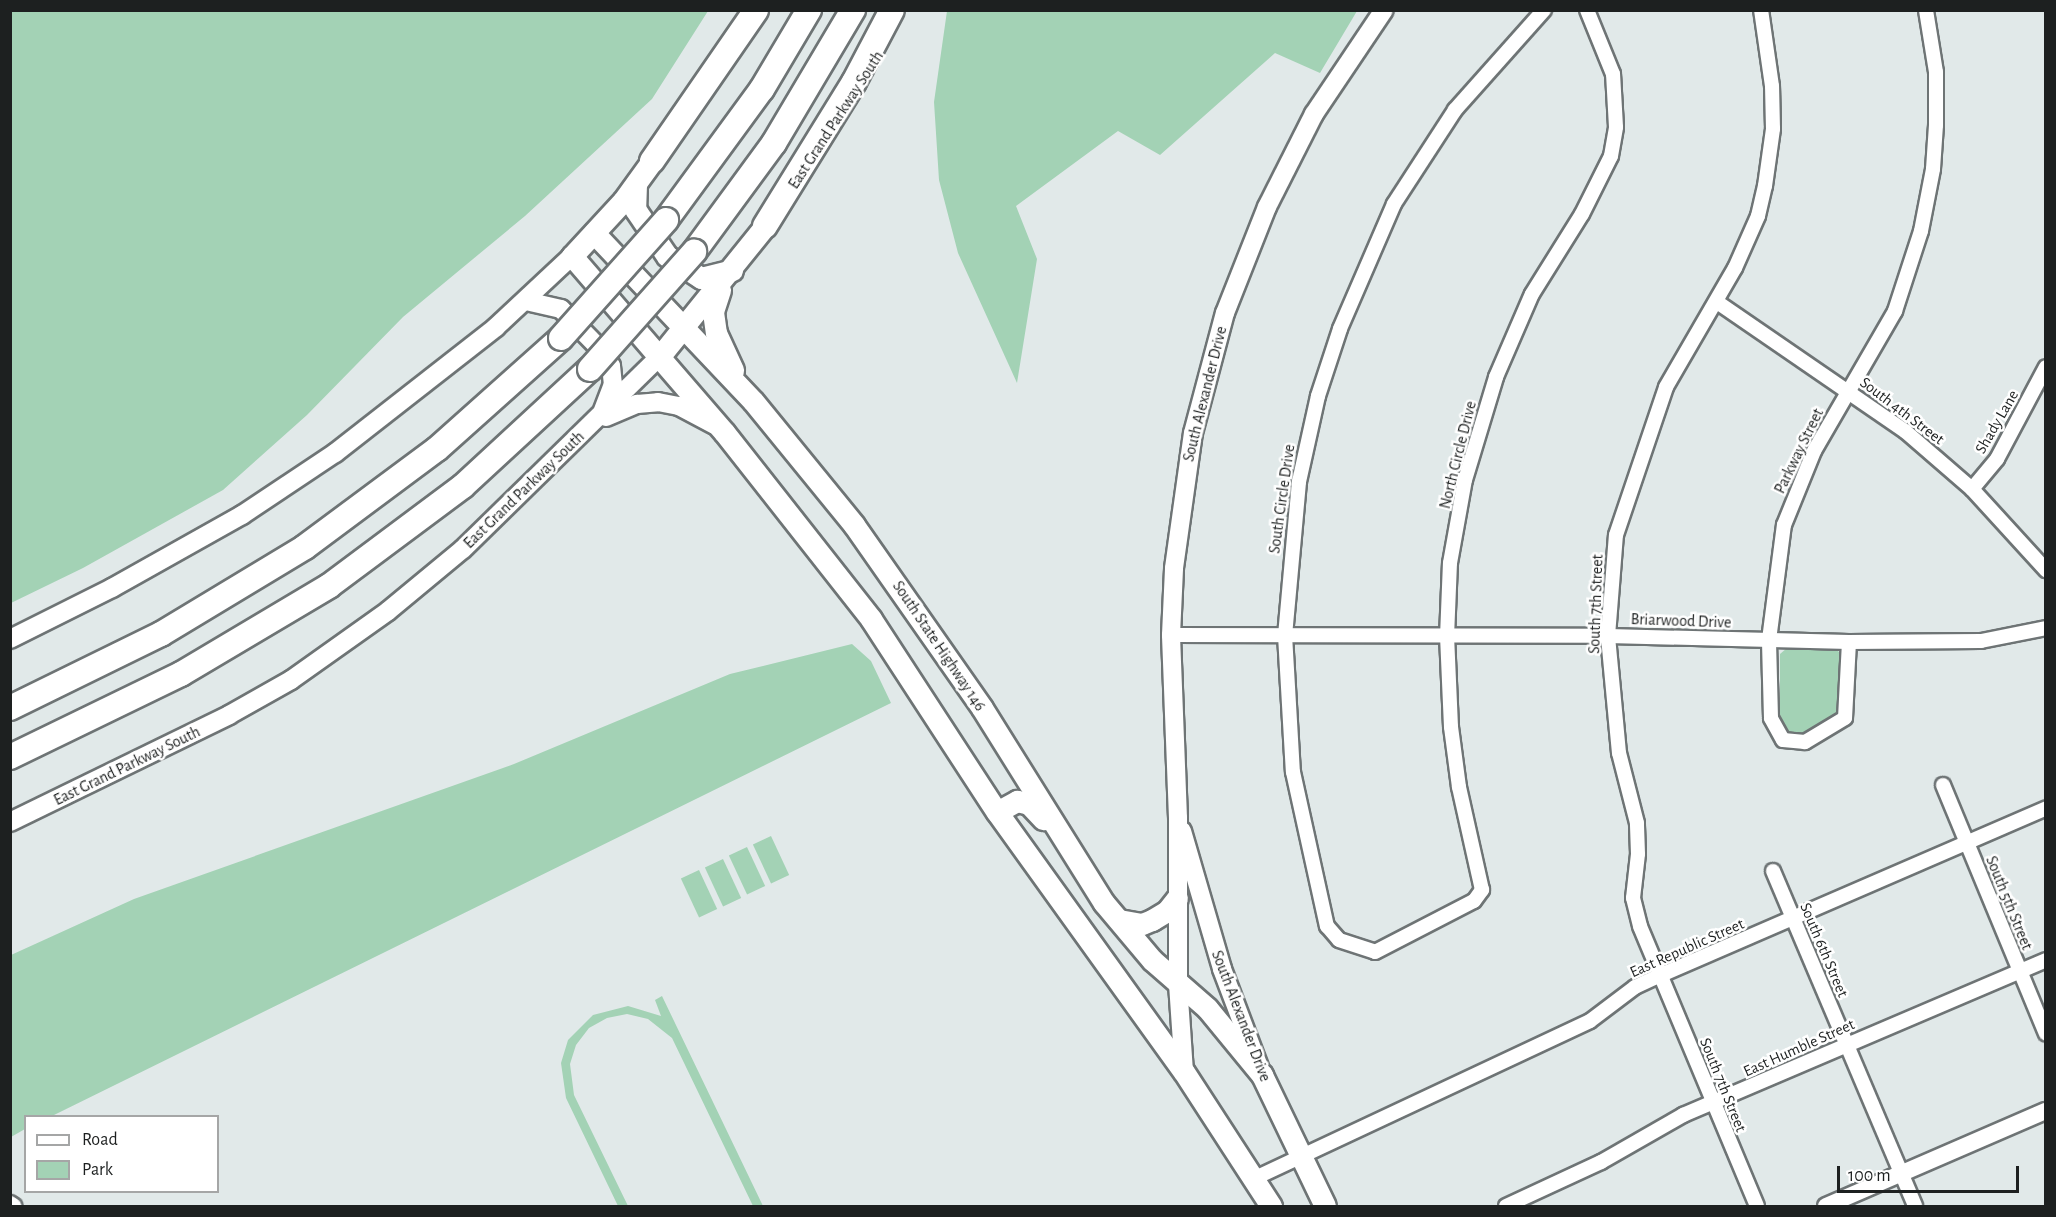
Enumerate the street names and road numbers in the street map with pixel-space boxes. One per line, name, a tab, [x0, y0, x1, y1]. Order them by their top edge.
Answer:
street label: East Grand Parkway South	[784, 47, 888, 193]
street label: South Alexander Drive	[1179, 324, 1231, 464]
street label: South 4th Street	[1856, 373, 1948, 449]
street label: Shady Lane	[1971, 387, 2023, 457]
street label: North Circle Drive	[1435, 399, 1481, 511]
street label: Parkway Street	[1770, 405, 1828, 497]
street label: East Grand Parkway South	[460, 427, 588, 553]
street label: South Circle Drive	[1265, 443, 1299, 555]
street label: South 7th Street	[1585, 554, 1607, 654]
street label: South State Highway 146	[888, 577, 990, 715]
street label: Briarwood Drive	[1630, 610, 1732, 632]
street label: East Grand Parkway South	[51, 722, 203, 810]
street label: South 5th Street	[1981, 853, 2037, 953]
street label: South 6th Street	[1796, 900, 1852, 1000]
street label: East Republic Street	[1627, 914, 1747, 982]
street label: South Alexander Drive	[1207, 948, 1275, 1084]
street label: East Humble Street	[1740, 1015, 1858, 1081]
street label: South 7th Street	[1695, 1035, 1751, 1135]

